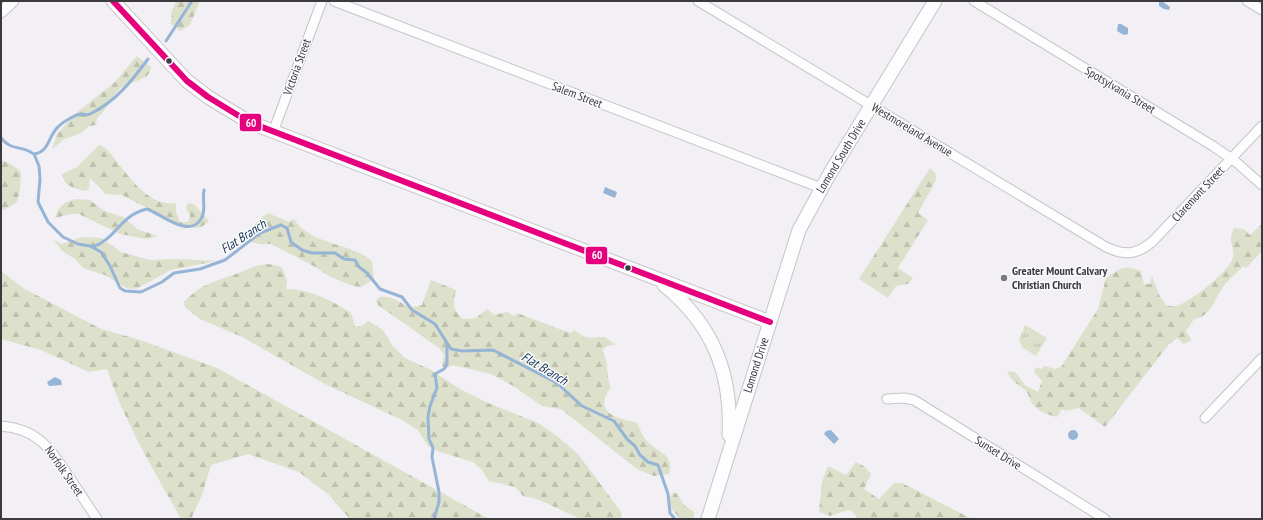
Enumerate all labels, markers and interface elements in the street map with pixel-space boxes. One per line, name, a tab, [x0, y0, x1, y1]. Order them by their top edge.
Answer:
street label: Victoria Street	[279, 36, 314, 98]
unlabelled marker	[164, 56, 174, 66]
street label: Spotsylvania Street	[1082, 63, 1159, 117]
street label: Salem Street	[550, 78, 605, 111]
street label: Westmoreland Avenue	[869, 99, 956, 160]
line badge: 60	[239, 113, 262, 132]
text: 60	[246, 116, 256, 130]
street label: Lomond South Drive	[812, 116, 869, 196]
street label: Claremont Street	[1168, 162, 1228, 224]
water label: Flat Branch	[217, 215, 270, 257]
line badge: 60	[585, 246, 608, 265]
text: 60	[592, 248, 602, 262]
unlabelled marker	[623, 263, 633, 273]
place label: Greater Mount Calvary Christian Church	[1012, 263, 1108, 292]
marker: Greater Mount Calvary Christian Church	[999, 273, 1009, 283]
street label: Lomond Drive	[740, 335, 772, 394]
water label: Flat Branch	[519, 348, 572, 389]
street label: Sunset Drive	[972, 432, 1024, 473]
street label: Norfolk Street	[42, 443, 87, 499]

